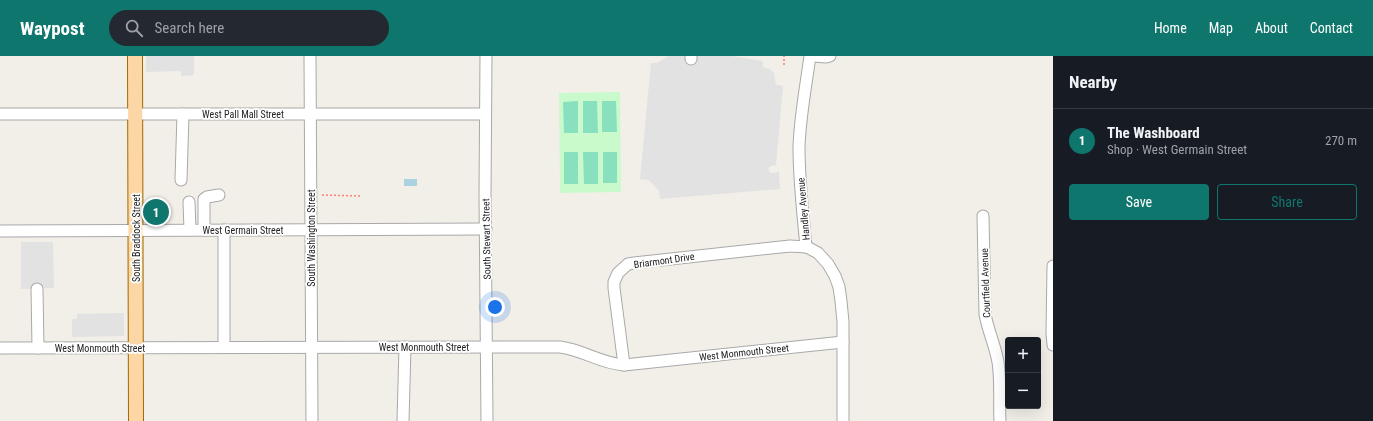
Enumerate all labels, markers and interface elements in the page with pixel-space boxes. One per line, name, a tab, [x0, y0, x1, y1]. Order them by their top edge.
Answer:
search box	[109, 10, 389, 46]
text: Waypost	[20, 17, 85, 40]
icon: search	[123, 17, 145, 39]
text: Search here	[155, 19, 224, 37]
text: Home	[1154, 20, 1187, 36]
text: Map	[1209, 20, 1233, 36]
text: About	[1255, 20, 1288, 36]
text: Contact	[1310, 20, 1353, 36]
text: Nearby	[1069, 72, 1117, 92]
street label: West Pall Mall Street	[202, 109, 284, 120]
text: The Washboard	[1107, 124, 1200, 142]
text: 1	[1079, 133, 1085, 148]
text: 270 m	[1325, 133, 1357, 148]
text: Shop · West Germain Street	[1107, 142, 1247, 157]
street label: Handley Avenue	[795, 177, 812, 241]
button: Save	[1069, 184, 1209, 220]
button: Share	[1217, 184, 1357, 220]
street label: South Washington Street	[306, 189, 317, 287]
street label: South Braddock Street	[131, 194, 142, 282]
pin: 1	[143, 197, 169, 227]
street label: South Stewart Street	[480, 198, 493, 280]
street label: West Germain Street	[203, 225, 283, 236]
street label: Courtfield Avenue	[979, 248, 992, 318]
street label: Briarmont Drive	[633, 251, 695, 270]
your location	[485, 297, 505, 317]
map controls	[1005, 337, 1041, 409]
button: +	[1005, 337, 1041, 373]
street label: West Monmouth Street	[379, 342, 469, 353]
street label: West Monmouth Street	[699, 342, 790, 363]
street label: West Monmouth Street	[55, 343, 145, 354]
button: −	[1005, 373, 1041, 409]

